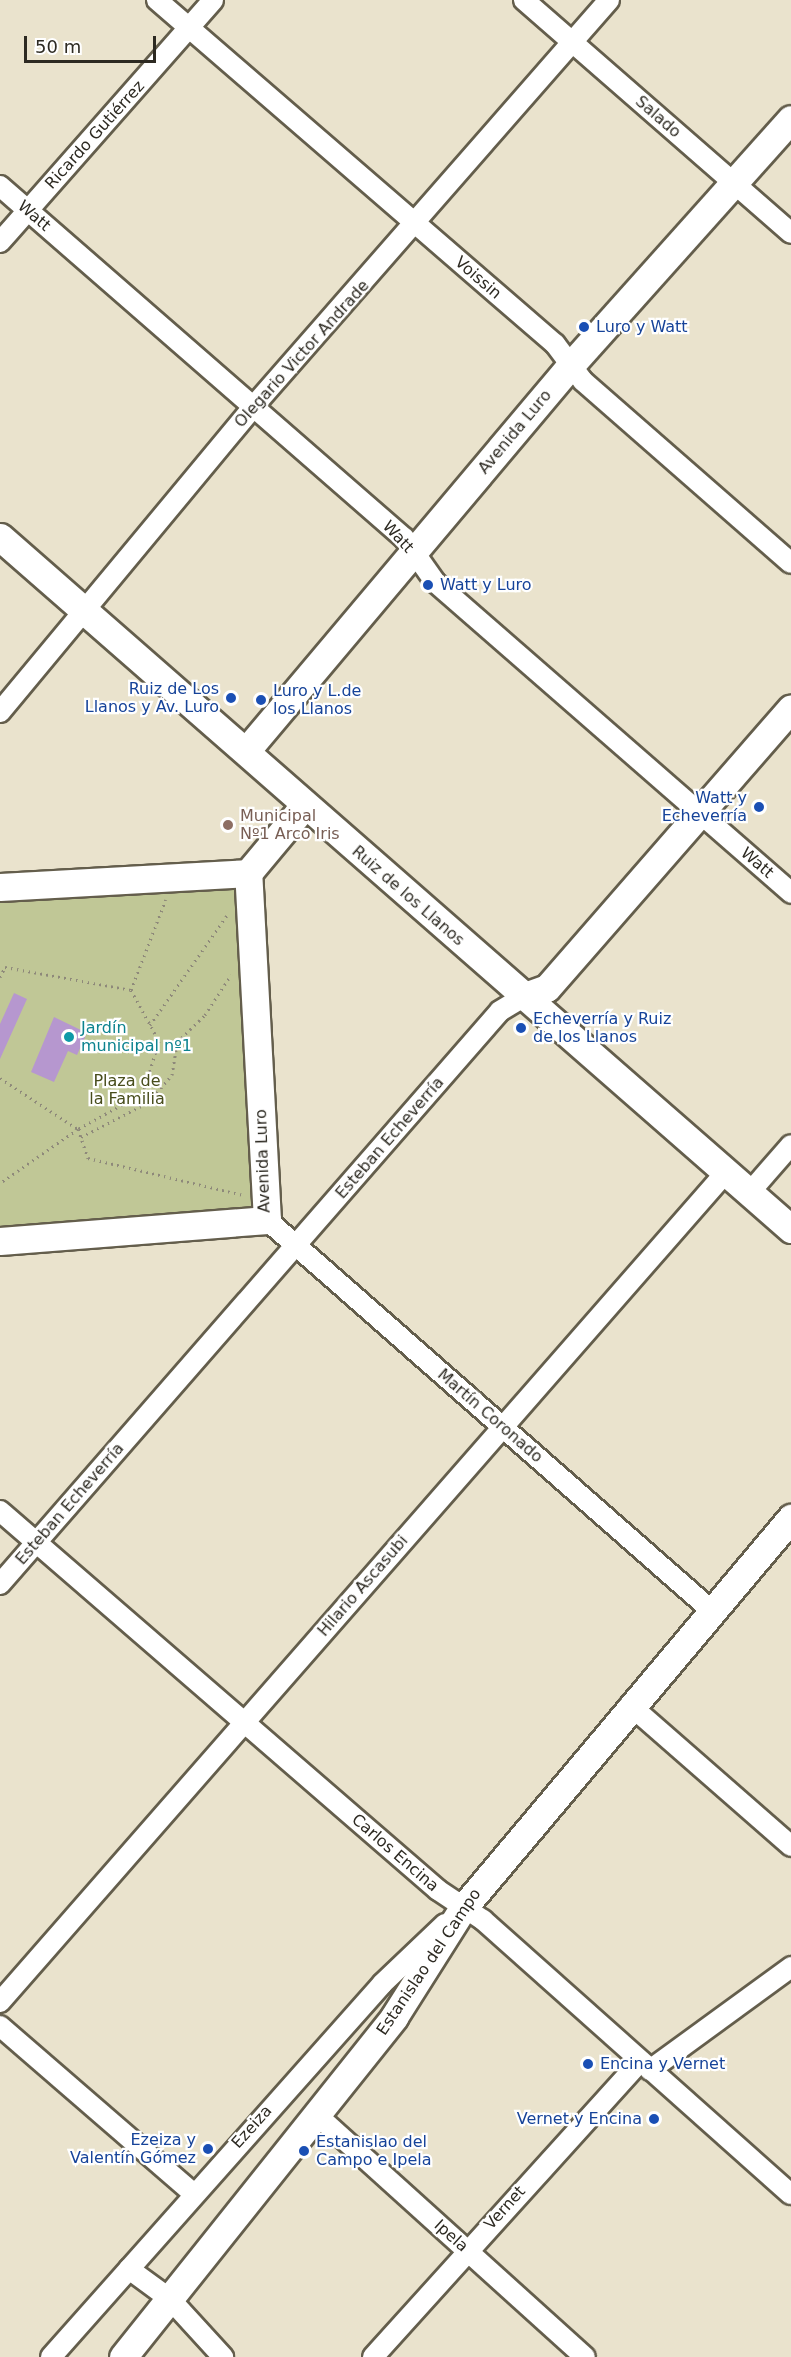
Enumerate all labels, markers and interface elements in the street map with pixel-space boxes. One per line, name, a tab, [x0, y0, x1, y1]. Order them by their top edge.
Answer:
scale bar	[27, 24, 159, 62]
text: 50 m	[35, 36, 81, 57]
street label: Ricardo Gutiérrez	[41, 77, 149, 193]
street label: Salado	[631, 92, 685, 142]
street label: Watt	[14, 197, 54, 235]
street label: Voissin	[451, 253, 505, 303]
street label: Olegario Victor Andrade	[231, 276, 373, 432]
place label: Luro y Watt	[596, 317, 688, 337]
marker: Luro y Watt	[577, 320, 591, 334]
street label: Avenida Luro	[474, 386, 556, 478]
street label: Watt	[378, 517, 418, 557]
place label: Watt y Luro	[440, 575, 532, 595]
marker: Watt y Luro	[421, 578, 435, 592]
place label: Ruiz de Los Llanos y Av. Luro	[85, 679, 219, 717]
place label: Luro y L.de los Llanos	[273, 681, 361, 719]
marker: Ruiz de Los Llanos y Av. Luro	[224, 691, 238, 705]
marker: Luro y L.de los Llanos	[254, 693, 268, 707]
place label: Watt y Echeverría	[662, 788, 747, 826]
marker: Watt y Echeverría	[752, 800, 766, 814]
place label: Municipal Nº1 Arco Iris	[240, 806, 340, 844]
marker: Municipal Nº1 Arco Iris	[221, 818, 235, 832]
street label: Ruiz de los Llanos	[348, 842, 468, 950]
street label: Watt	[737, 844, 777, 882]
place label: Echeverría y Ruiz de los Llanos	[533, 1009, 671, 1047]
place label: Jardín municipal nº1	[81, 1018, 192, 1056]
marker: Echeverría y Ruiz de los Llanos	[514, 1021, 528, 1035]
marker: Jardín municipal nº1	[62, 1030, 76, 1044]
park label: Plaza de la Familia	[89, 1071, 165, 1109]
street label: Esteban Echeverría	[332, 1073, 448, 1203]
street label: Avenida Luro	[252, 1109, 274, 1213]
street label: Martín Coronado	[434, 1365, 546, 1467]
street label: Esteban Echeverría	[12, 1439, 128, 1569]
street label: Hilario Ascasubi	[314, 1532, 412, 1640]
street label: Carlos Encina	[348, 1810, 442, 1896]
street label: Estanislao del Campo	[373, 1885, 485, 2039]
place label: Encina y Vernet	[600, 2054, 725, 2074]
marker: Encina y Vernet	[581, 2057, 595, 2071]
street label: Ezeiza	[228, 2102, 276, 2152]
place label: Vernet y Encina	[517, 2109, 642, 2129]
marker: Vernet y Encina	[647, 2112, 661, 2126]
place label: Ezeiza y Valentín Gómez	[70, 2130, 196, 2168]
place label: Estanislao del Campo e Ipela	[316, 2132, 431, 2170]
marker: Ezeiza y Valentín Gómez	[201, 2142, 215, 2156]
marker: Estanislao del Campo e Ipela	[297, 2144, 311, 2158]
street label: Vernet	[480, 2182, 530, 2234]
street label: Ipela	[430, 2216, 472, 2256]

